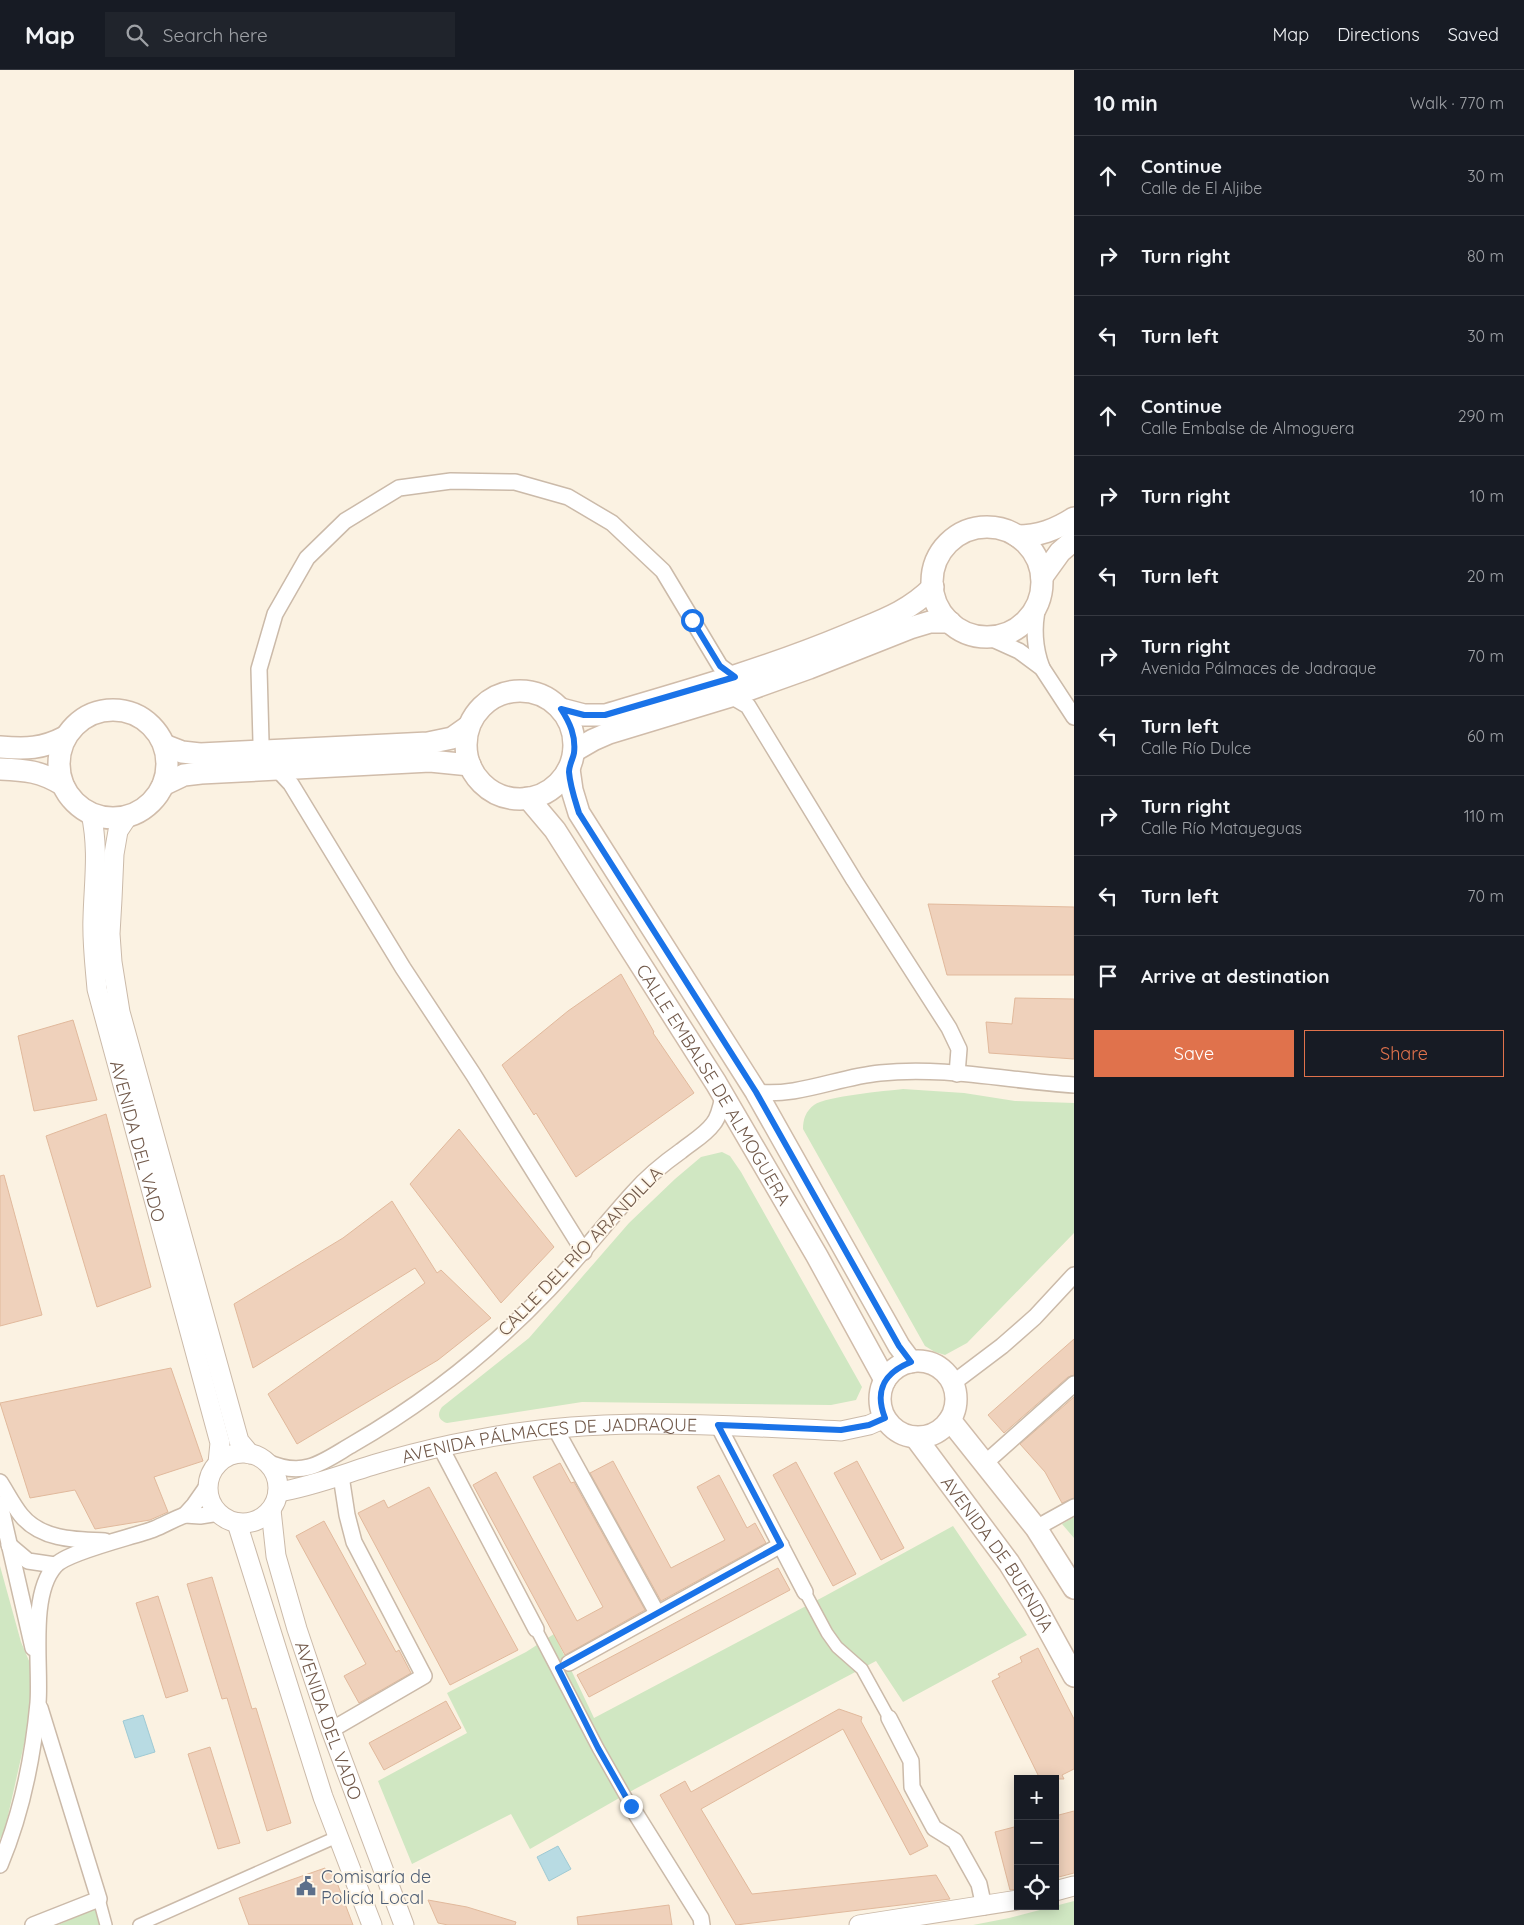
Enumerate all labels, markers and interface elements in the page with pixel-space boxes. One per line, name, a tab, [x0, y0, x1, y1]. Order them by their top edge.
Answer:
search box	[105, 12, 455, 57]
text: Map	[25, 20, 75, 50]
icon: search	[123, 21, 151, 49]
text: Search here	[163, 23, 268, 47]
text: Map	[1272, 23, 1309, 46]
text: Directions	[1337, 23, 1420, 46]
text: Saved	[1448, 23, 1499, 46]
text: 10 min	[1094, 90, 1158, 116]
text: Walk · 770 m	[1410, 93, 1504, 113]
text: Continue	[1141, 154, 1222, 178]
icon: ahead	[1094, 162, 1122, 190]
text: 30 m	[1467, 166, 1504, 186]
text: Calle de El Aljibe	[1141, 178, 1262, 198]
icon: right	[1094, 242, 1122, 270]
text: Turn right	[1141, 244, 1230, 268]
text: 80 m	[1467, 246, 1504, 266]
icon: left	[1094, 322, 1122, 350]
text: Turn left	[1141, 324, 1219, 348]
text: 30 m	[1467, 326, 1504, 346]
text: Continue	[1141, 394, 1222, 418]
icon: ahead	[1094, 402, 1122, 430]
text: 290 m	[1458, 406, 1504, 426]
text: Calle Embalse de Almoguera	[1141, 418, 1354, 438]
icon: right	[1094, 482, 1122, 510]
text: Turn right	[1141, 484, 1230, 508]
text: 10 m	[1470, 486, 1504, 506]
icon: left	[1094, 562, 1122, 590]
text: Turn left	[1141, 564, 1219, 588]
text: 20 m	[1467, 566, 1504, 586]
route start	[681, 609, 704, 632]
text: Turn right	[1141, 634, 1230, 658]
icon: right	[1094, 642, 1122, 670]
text: 70 m	[1467, 646, 1504, 666]
text: Avenida Pálmaces de Jadraque	[1141, 658, 1376, 678]
text: Turn left	[1141, 714, 1219, 738]
icon: left	[1094, 722, 1122, 750]
text: 60 m	[1467, 726, 1504, 746]
text: Calle Río Dulce	[1141, 738, 1251, 758]
text: Turn right	[1141, 794, 1230, 818]
icon: right	[1094, 802, 1122, 830]
text: 110 m	[1464, 806, 1504, 826]
text: Calle Río Matayeguas	[1141, 818, 1302, 838]
icon: left	[1094, 882, 1122, 910]
text: Turn left	[1141, 884, 1219, 908]
text: 70 m	[1467, 886, 1504, 906]
street label: CALLE EMBALSE DE ALMOGUERA	[632, 960, 796, 1210]
icon: arrive	[1094, 962, 1122, 990]
text: Arrive at destination	[1141, 964, 1330, 988]
button: Save	[1094, 1030, 1294, 1077]
button: Share	[1304, 1030, 1504, 1077]
street label: AVENIDA DEL VADO	[105, 1058, 171, 1224]
street label: CALLE DEL RÍO ARANDILLA	[493, 1161, 667, 1341]
street label: AVENIDA PÁLMACES DE JADRAQUE	[399, 1412, 697, 1468]
street label: AVENIDA DE BUENDÍA	[937, 1471, 1059, 1636]
street label: AVENIDA DEL VADO	[290, 1638, 368, 1803]
map controls	[1014, 1775, 1059, 1910]
button: +	[1014, 1775, 1059, 1820]
route end	[620, 1795, 643, 1818]
button: −	[1014, 1820, 1059, 1865]
place label: Comisaría de Policía Local	[321, 1865, 431, 1909]
button: locate	[1014, 1865, 1059, 1910]
public building icon: Comisaría de Policía Local	[295, 1875, 317, 1897]

